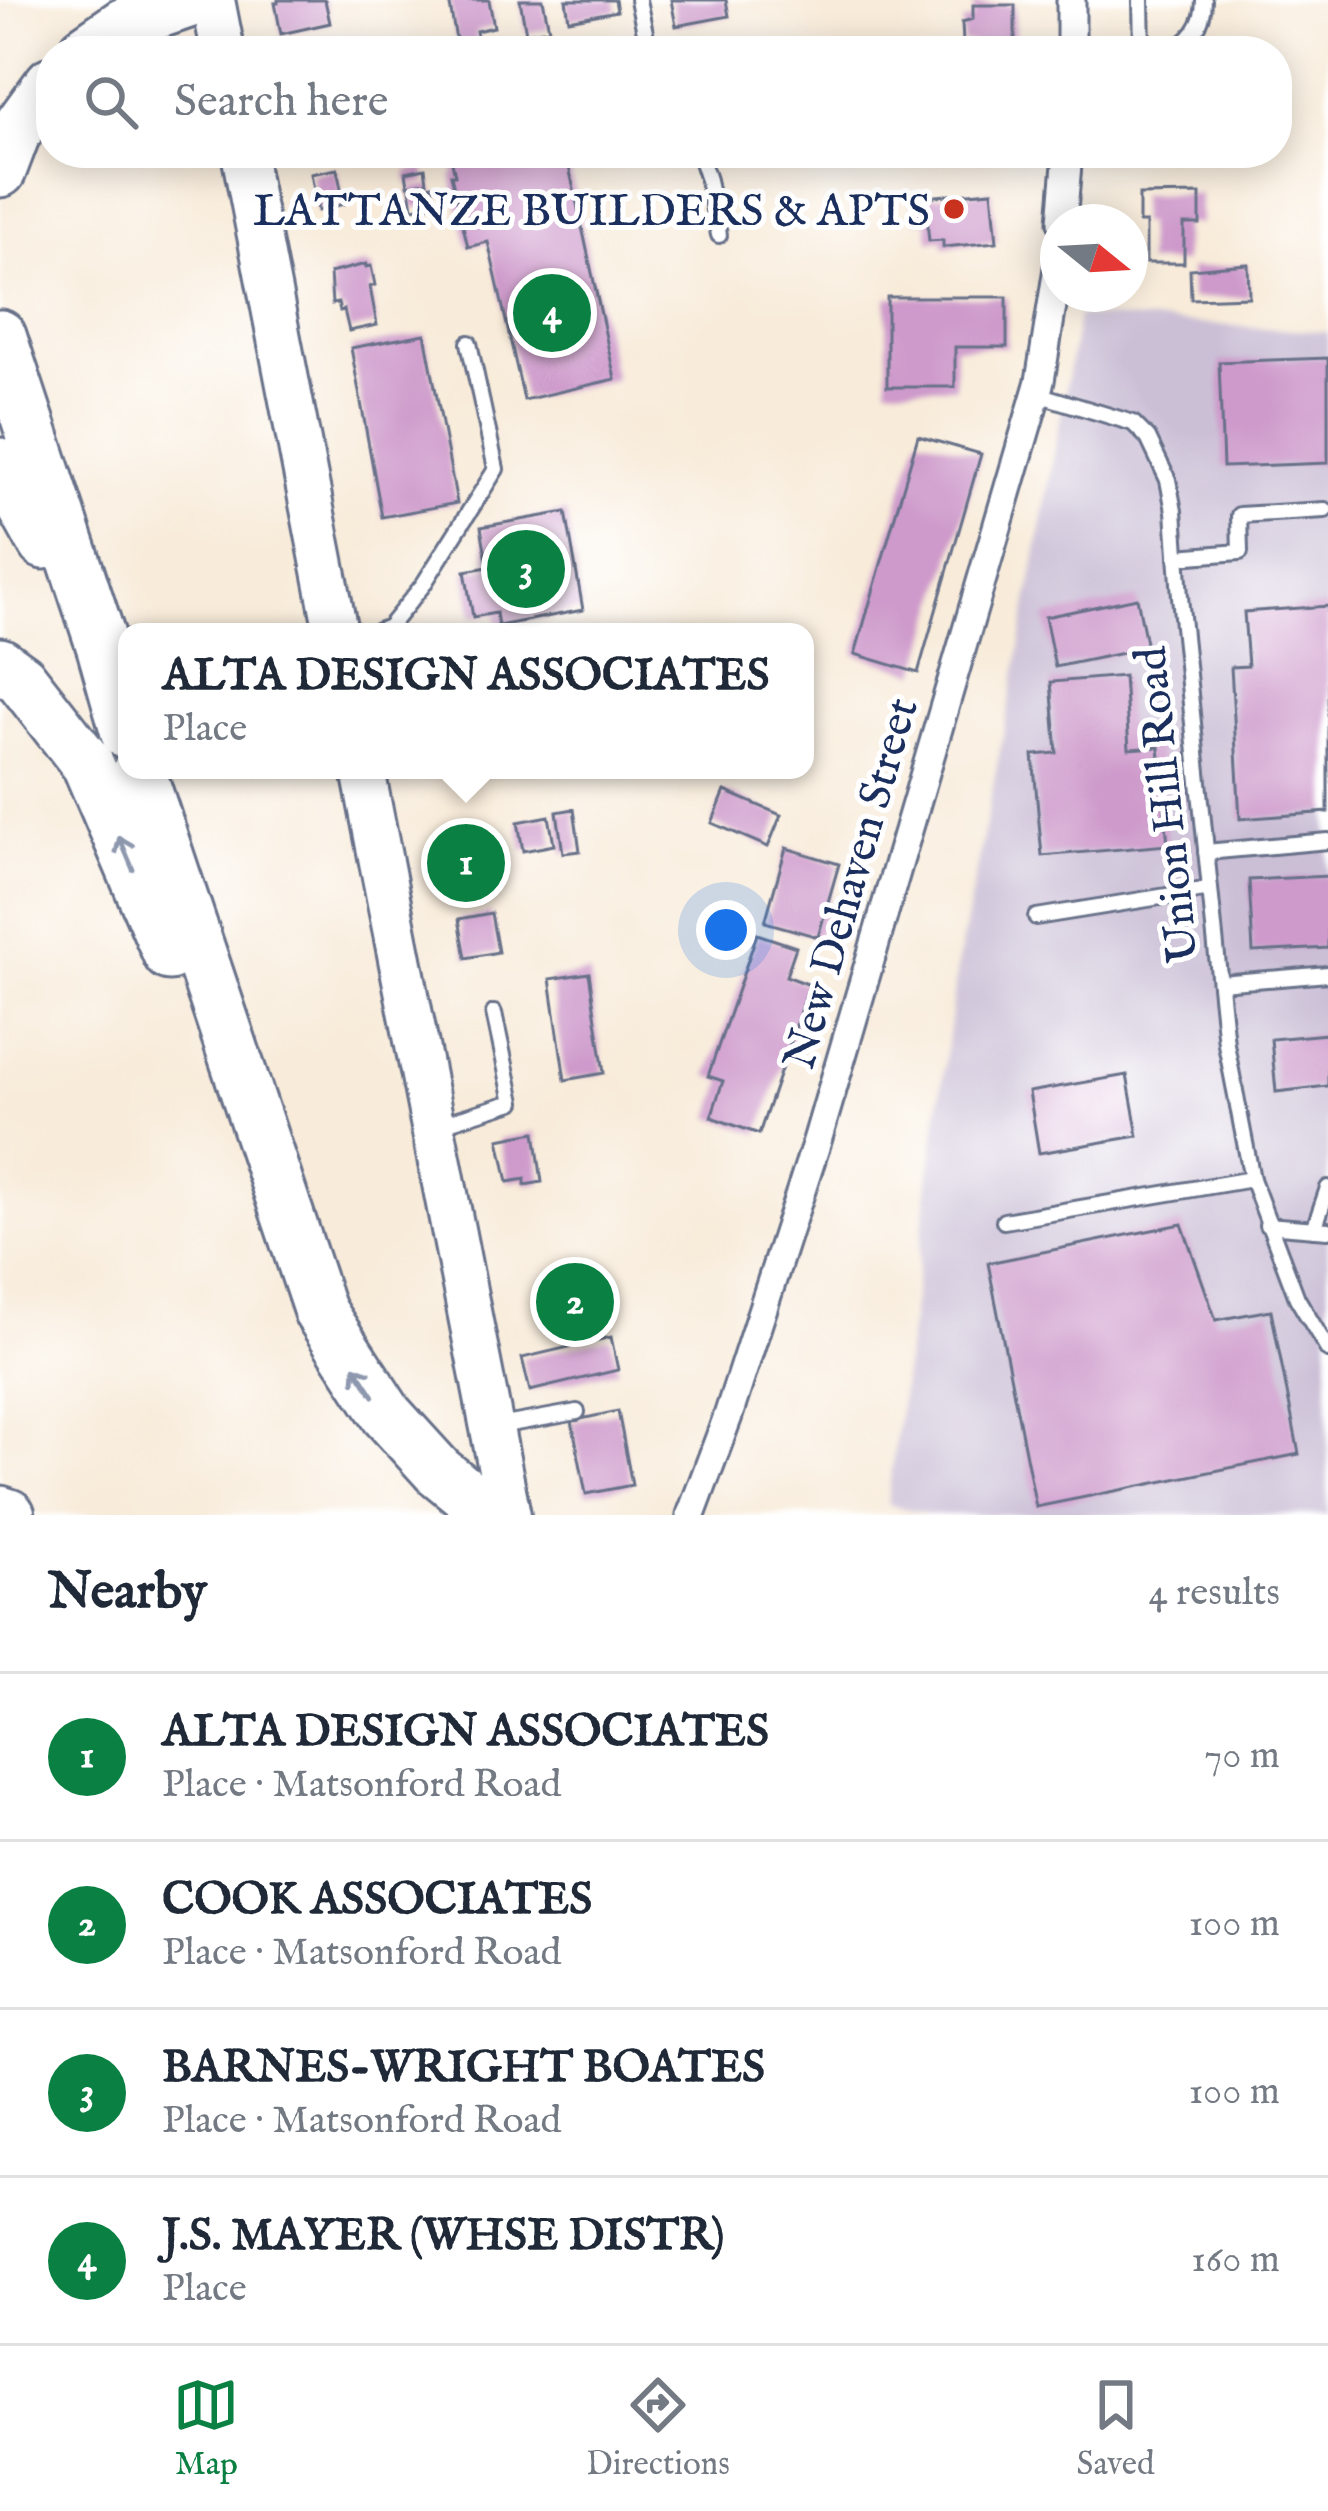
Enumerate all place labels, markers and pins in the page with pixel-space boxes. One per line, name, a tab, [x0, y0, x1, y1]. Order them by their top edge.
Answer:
place label: LATTANZE BUILDERS & APTS	[253, 184, 930, 241]
marker: LATTANZE BUILDERS & APTS	[941, 196, 967, 222]
pin: 4	[513, 268, 591, 358]
pin: 3	[487, 524, 565, 614]
pin: 1	[427, 818, 505, 908]
pin: 2	[536, 1257, 614, 1347]

